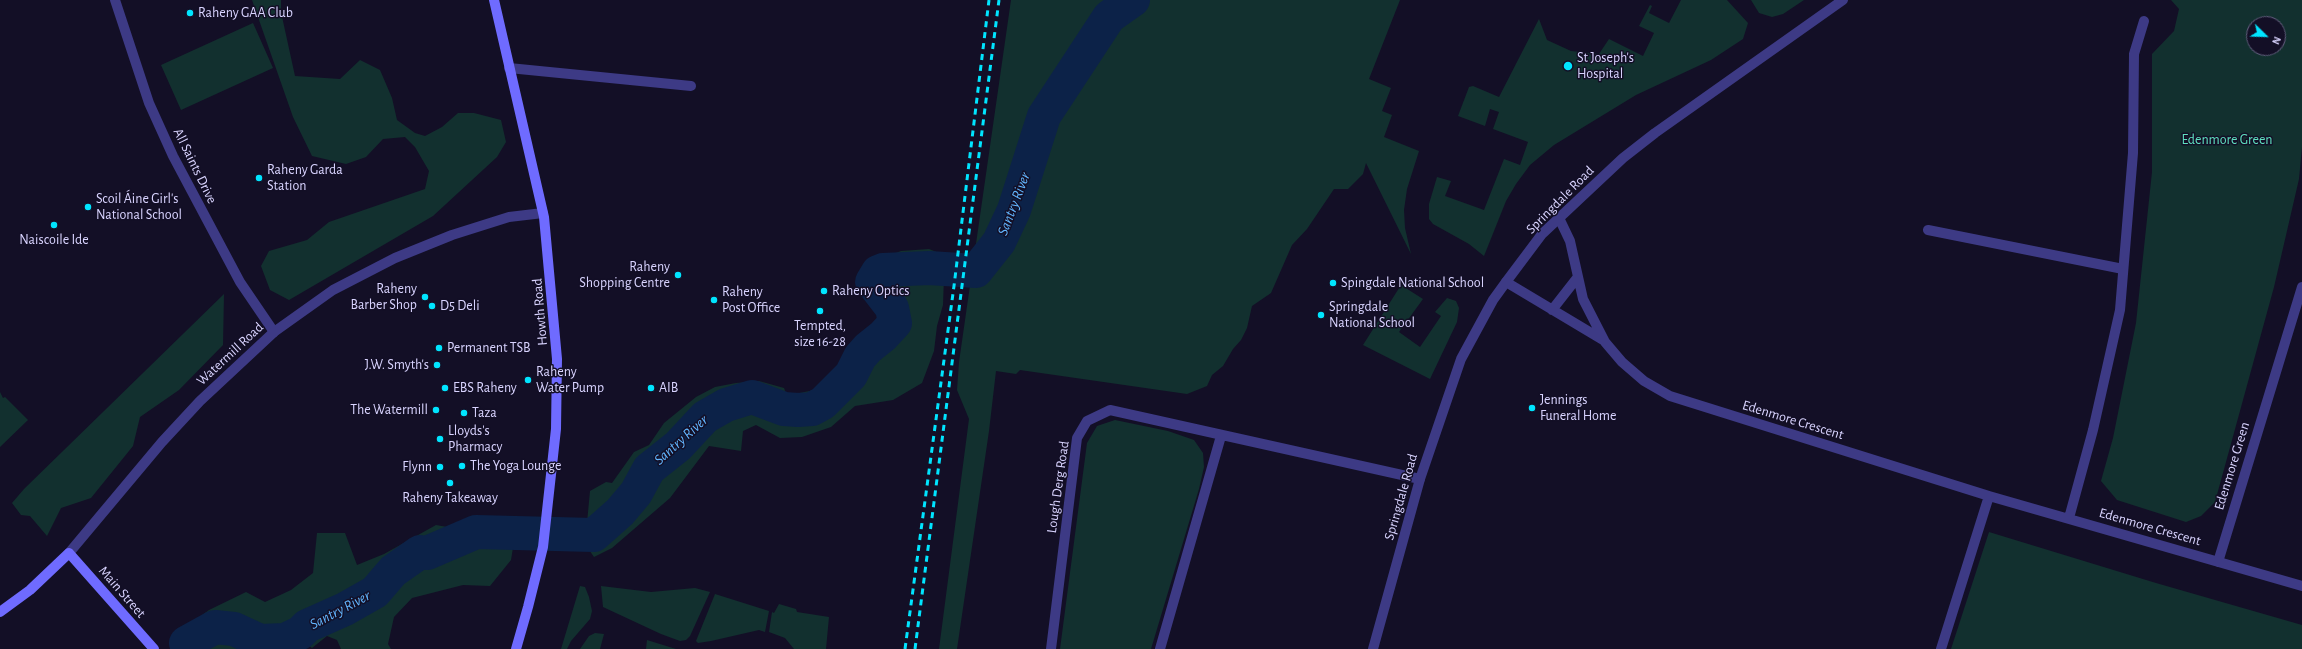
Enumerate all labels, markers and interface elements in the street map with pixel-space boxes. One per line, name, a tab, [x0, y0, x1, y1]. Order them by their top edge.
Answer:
place label: Raheny GAA Club	[198, 5, 293, 21]
marker: Raheny GAA Club	[185, 8, 195, 18]
north arrow	[2246, 16, 2286, 56]
text: N	[2270, 35, 2283, 46]
place label: St Joseph's Hospital	[1577, 50, 1634, 82]
marker: St Joseph's Hospital	[1562, 60, 1574, 72]
street label: All Saints Drive	[170, 126, 220, 206]
park label: Edenmore Green	[2181, 132, 2273, 148]
place label: Raheny Garda Station	[267, 162, 343, 194]
street label: Springdale Road	[1522, 162, 1598, 238]
water label: Santry River	[994, 170, 1034, 238]
marker: Raheny Garda Station	[254, 173, 264, 183]
place label: Scoil Áine Girl's National School	[96, 191, 182, 224]
marker: Scoil Áine Girl's National School	[83, 202, 93, 212]
marker: Naiscoile Ide	[49, 220, 59, 230]
place label: Naiscoile Ide	[19, 232, 89, 248]
place label: Raheny Shopping Centre	[579, 259, 670, 292]
marker: Raheny Shopping Centre	[673, 270, 683, 280]
place label: Spingdale National School	[1341, 275, 1484, 291]
street label: Howth Road	[529, 278, 551, 346]
marker: Spingdale National School	[1328, 278, 1338, 288]
place label: Raheny Barber Shop	[350, 281, 417, 314]
place label: Raheny Optics	[832, 283, 909, 299]
place label: Raheny Post Office	[722, 284, 780, 316]
marker: Raheny Optics	[819, 286, 829, 296]
marker: Raheny Barber Shop	[420, 292, 430, 302]
marker: Raheny Post Office	[709, 295, 719, 305]
place label: D5 Deli	[440, 298, 480, 314]
place label: Springdale National School	[1329, 299, 1415, 332]
marker: D5 Deli	[427, 301, 437, 311]
marker: Tempted, size 16-28	[815, 306, 825, 316]
marker: Springdale National School	[1316, 310, 1326, 320]
place label: Tempted, size 16-28	[794, 318, 846, 350]
street label: Watermill Road	[193, 319, 267, 389]
place label: Permanent TSB	[447, 340, 531, 356]
marker: Permanent TSB	[434, 343, 444, 353]
place label: J.W. Smyth's	[365, 357, 429, 373]
marker: J.W. Smyth's	[432, 360, 442, 370]
place label: Raheny Water Pump	[536, 364, 604, 396]
marker: Raheny Water Pump	[523, 375, 533, 385]
place label: EBS Raheny	[453, 380, 517, 396]
place label: AIB	[659, 380, 678, 396]
marker: EBS Raheny	[440, 383, 450, 393]
marker: AIB	[646, 383, 656, 393]
place label: Jennings Funeral Home	[1540, 392, 1616, 424]
street label: Edenmore Crescent	[1740, 397, 1846, 443]
place label: The Watermill	[350, 402, 428, 418]
marker: Jennings Funeral Home	[1527, 403, 1537, 413]
marker: The Watermill	[431, 405, 441, 415]
place label: Taza	[472, 405, 497, 421]
marker: Taza	[459, 408, 469, 418]
water label: Santry River	[650, 411, 712, 469]
street label: Edenmore Green	[2211, 420, 2253, 512]
place label: Lloyds's Pharmacy	[448, 423, 502, 456]
marker: Lloyds's Pharmacy	[435, 434, 445, 444]
street label: Lough Derg Road	[1043, 440, 1073, 534]
street label: Springdale Road	[1381, 452, 1421, 542]
place label: The Yoga Lounge	[470, 458, 562, 474]
place label: Flynn	[402, 459, 432, 475]
marker: The Yoga Lounge	[457, 461, 467, 471]
marker: Flynn	[435, 462, 445, 472]
marker: Raheny Takeaway	[445, 478, 455, 488]
place label: Raheny Takeaway	[402, 490, 498, 506]
street label: Edenmore Crescent	[2097, 504, 2203, 550]
street label: Main Street	[95, 563, 149, 621]
water label: Santry River	[307, 587, 373, 633]

